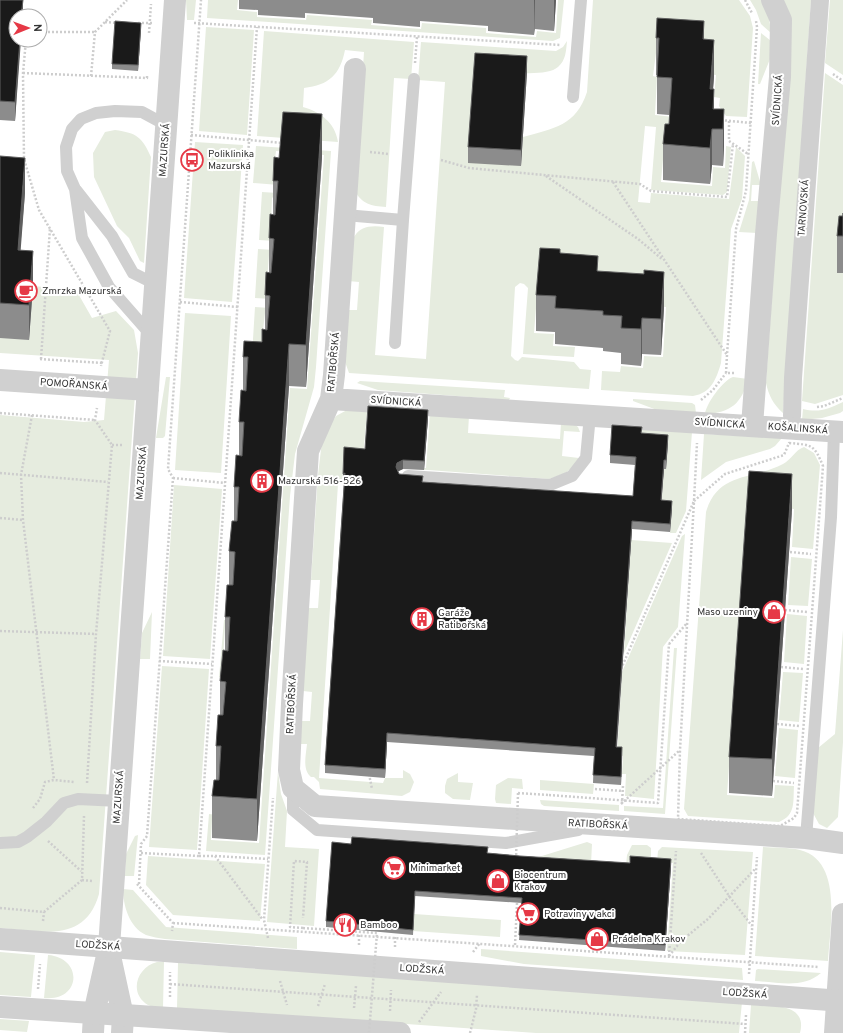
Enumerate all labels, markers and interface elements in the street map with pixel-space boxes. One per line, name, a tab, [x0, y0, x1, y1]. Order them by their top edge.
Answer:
north arrow	[8, 8, 48, 48]
text: N	[30, 24, 44, 32]
street label: SVÍDNICKÁ	[770, 74, 786, 126]
street label: MAZURSKÁ	[157, 122, 173, 177]
bus stop icon: Poliklinika Mazurská	[179, 147, 205, 173]
place label: Poliklinika Mazurská	[208, 148, 254, 173]
street label: TARNOVSKÁ	[796, 179, 812, 237]
cafe icon: Zmrzka Mazurská	[13, 278, 39, 304]
place label: Zmrzka Mazurská	[42, 285, 121, 298]
street label: RATIBOŘSKÁ	[325, 331, 343, 393]
street label: POMOŘANSKÁ	[40, 376, 109, 394]
street label: SVÍDNICKÁ	[370, 394, 422, 410]
street label: SVÍDNICKÁ	[694, 416, 746, 432]
street label: KOŠALINSKÁ	[767, 420, 829, 438]
street label: MAZURSKÁ	[134, 445, 150, 500]
building icon: Mazurská 516-526	[249, 468, 275, 494]
place label: Mazurská 516-526	[278, 475, 361, 488]
shop icon: Maso uzeniny	[761, 599, 787, 625]
building icon: Garáže Ratibořská	[409, 606, 435, 632]
place label: Maso uzeniny	[697, 606, 758, 619]
place label: Garáže Ratibořská	[438, 607, 486, 632]
street label: RATIBOŘSKÁ	[284, 673, 300, 734]
street label: MAZURSKÁ	[111, 769, 127, 824]
street label: RATIBOŘSKÁ	[568, 817, 629, 833]
supermarket icon: Minimarket	[381, 855, 407, 881]
place label: Minimarket	[410, 862, 461, 875]
shop icon: Biocentrum Krakov	[485, 868, 511, 894]
place label: Biocentrum Krakov	[514, 869, 566, 894]
supermarket icon: Potraviny v akci	[515, 901, 541, 927]
place label: Potraviny v akci	[544, 908, 614, 921]
restaurant icon: Bamboo	[332, 912, 358, 938]
place label: Bamboo	[360, 919, 398, 932]
shop icon: Prádelna Krakov	[584, 926, 610, 952]
place label: Prádelna Krakov	[612, 933, 686, 946]
street label: LODŽSKÁ	[75, 938, 121, 954]
street label: LODŽSKÁ	[399, 962, 445, 978]
street label: LODŽSKÁ	[722, 986, 768, 1002]

